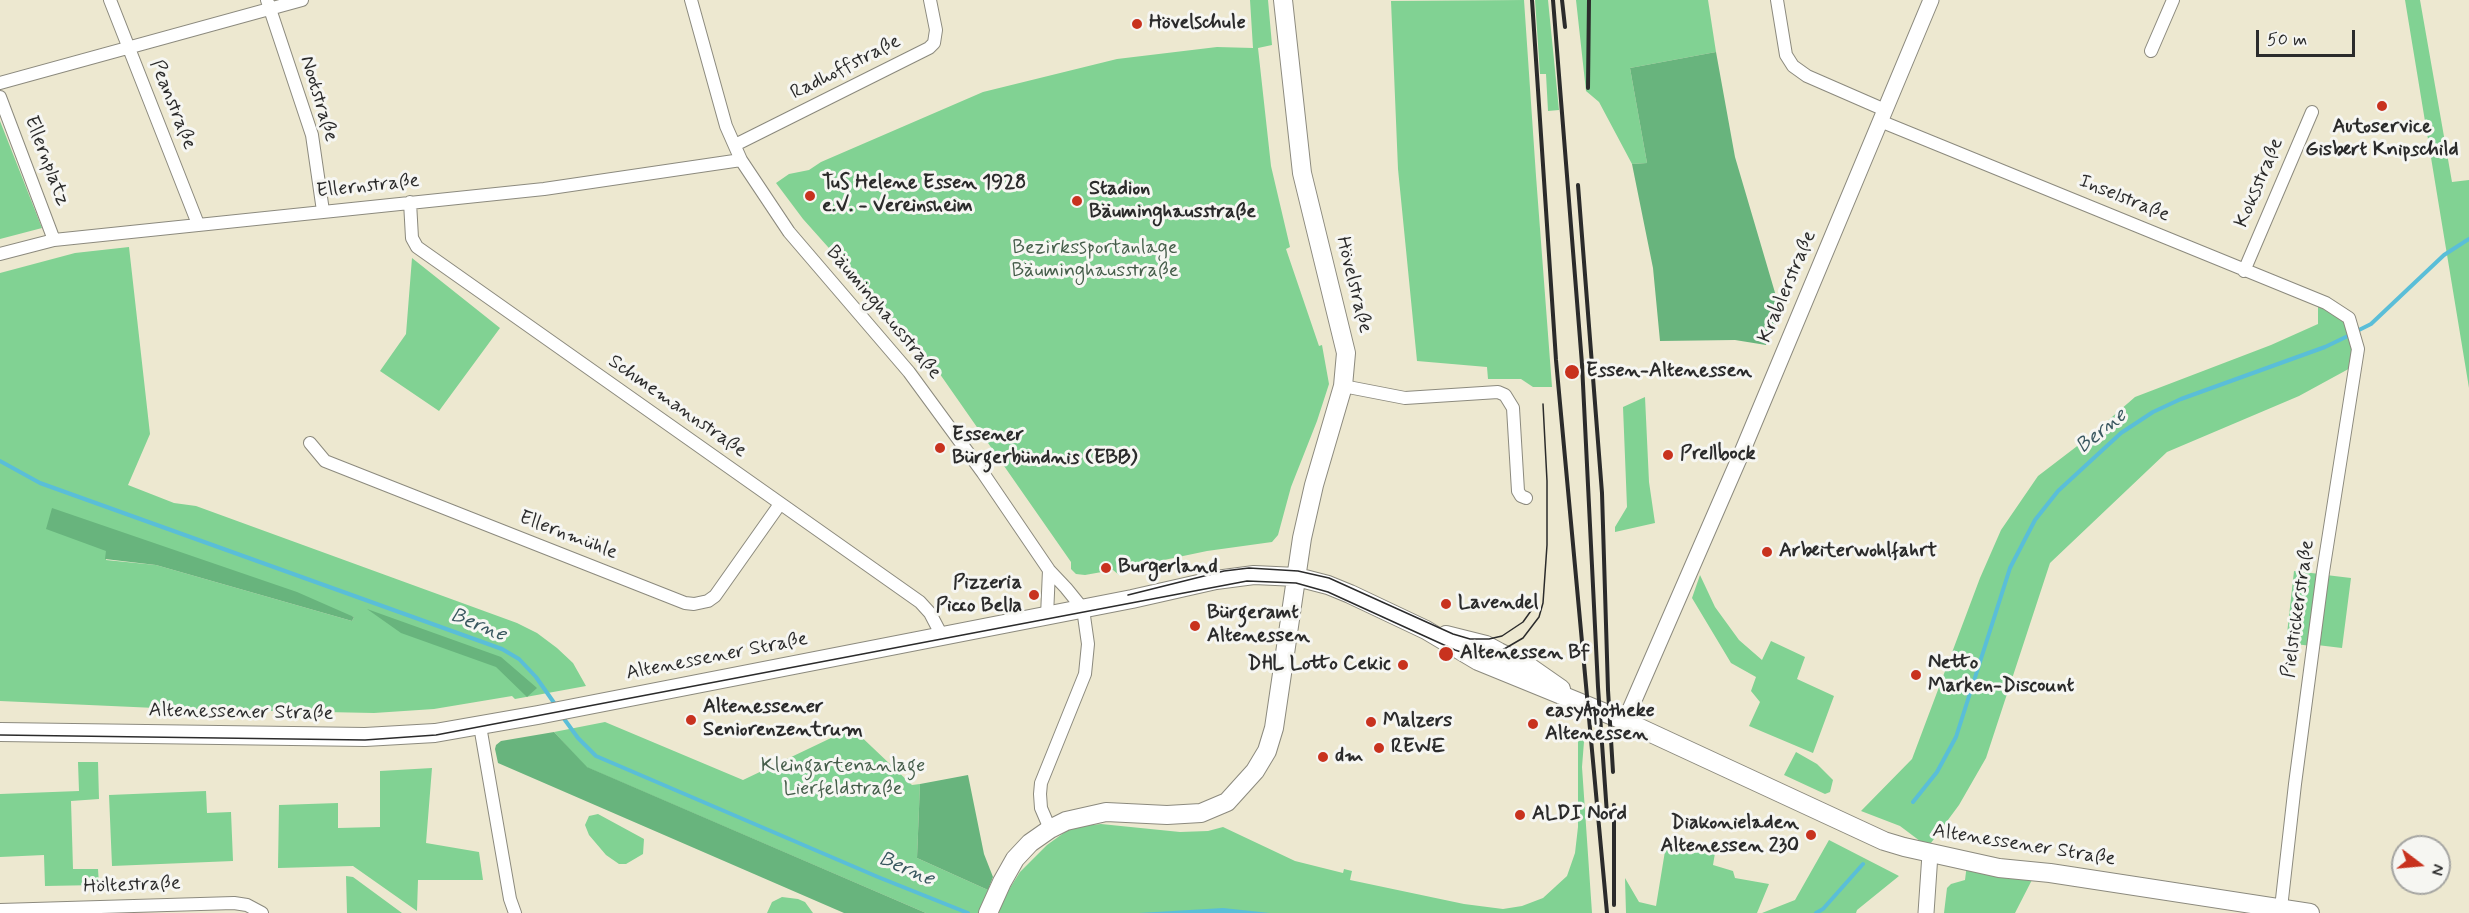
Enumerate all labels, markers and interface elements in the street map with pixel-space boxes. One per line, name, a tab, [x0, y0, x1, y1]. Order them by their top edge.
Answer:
place label: Hövelschule	[1149, 12, 1246, 36]
marker: Hövelschule	[1130, 17, 1144, 31]
scale bar	[2259, 18, 2358, 56]
text: 50 m	[2267, 28, 2307, 52]
street label: Radhoffstraße	[787, 30, 905, 106]
street label: Nootstraße	[294, 53, 342, 145]
street label: Peanstraße	[143, 57, 201, 153]
marker: Autoservice Gisbert Knipschild	[2375, 99, 2389, 113]
street label: Ellernplatz	[18, 113, 74, 209]
place label: Autoservice Gisbert Knipschild	[2305, 116, 2459, 163]
street label: Koksstraße	[2230, 135, 2290, 231]
street label: Ellernstraße	[315, 170, 421, 204]
street label: Inselstraße	[2075, 170, 2173, 228]
place label: TuS Helene Essen 1928 e.V. - Vereinsheim	[822, 172, 1026, 219]
place label: Stadion Bäuminghausstraße	[1089, 178, 1256, 225]
marker: TuS Helene Essen 1928 e.V. - Vereinsheim	[803, 189, 817, 203]
marker: Stadion Bäuminghausstraße	[1070, 194, 1084, 208]
street label: Krablerstraße	[1754, 227, 1822, 347]
street label: Hövelstraße	[1329, 234, 1377, 336]
park label: Bezirkssportanlage Bäuminghausstraße	[1011, 237, 1179, 284]
street label: Bäuminghausstraße	[820, 241, 946, 385]
street label: Schmemannstraße	[603, 350, 751, 464]
place label: Essen-Altenessen	[1586, 360, 1752, 384]
marker: Essen-Altenessen	[1563, 363, 1581, 381]
water label: Berne	[2072, 404, 2132, 460]
place label: Essener Bürgerbündnis (EBB)	[952, 424, 1137, 471]
marker: Essener Bürgerbündnis (EBB)	[933, 441, 947, 455]
place label: Prellbock	[1680, 443, 1756, 467]
marker: Prellbock	[1661, 448, 1675, 462]
street label: Ellernmühle	[516, 506, 620, 566]
street label: Pielstickerstraße	[2277, 538, 2321, 680]
place label: Arbeiterwohlfahrt	[1779, 540, 1937, 564]
marker: Arbeiterwohlfahrt	[1760, 545, 1774, 559]
place label: Burgerland	[1118, 556, 1218, 580]
marker: Burgerland	[1099, 561, 1113, 575]
place label: Pizzeria Picco Bella	[936, 572, 1022, 619]
marker: Pizzeria Picco Bella	[1027, 588, 1041, 602]
place label: Lavendel	[1458, 592, 1538, 616]
marker: Lavendel	[1439, 597, 1453, 611]
place label: Bürgeramt Altenessen	[1207, 602, 1310, 649]
water label: Berne	[447, 604, 509, 648]
marker: Bürgeramt Altenessen	[1188, 619, 1202, 633]
street label: Altenessener Straße	[624, 628, 810, 686]
place label: Altenessen Bf	[1460, 642, 1590, 666]
marker: Altenessen Bf	[1437, 645, 1455, 663]
place label: Netto Marken-Discount	[1928, 652, 2074, 699]
place label: DHL Lotto Cekic	[1248, 653, 1391, 677]
marker: DHL Lotto Cekic	[1396, 658, 1410, 672]
marker: Netto Marken-Discount	[1909, 668, 1923, 682]
place label: Altenessener Seniorenzentrum	[703, 696, 863, 743]
street label: Altenessener Straße	[148, 699, 334, 727]
place label: easyApotheke Altenessen	[1545, 700, 1655, 747]
place label: Malzers	[1383, 710, 1452, 734]
marker: Altenessener Seniorenzentrum	[684, 713, 698, 727]
marker: Malzers	[1364, 715, 1378, 729]
marker: easyApotheke Altenessen	[1526, 717, 1540, 731]
place label: REWE	[1391, 736, 1445, 760]
marker: REWE	[1372, 741, 1386, 755]
place label: dm	[1335, 745, 1363, 769]
marker: dm	[1316, 750, 1330, 764]
park label: Kleingartenanlage Lierfeldstraße	[761, 755, 925, 802]
place label: ALDI Nord	[1532, 803, 1627, 827]
marker: ALDI Nord	[1513, 808, 1527, 822]
place label: Diakonieladen Altenessen 230	[1660, 812, 1799, 859]
street label: Altenessener Straße	[1931, 820, 2117, 872]
marker: Diakonieladen Altenessen 230	[1804, 828, 1818, 842]
north arrow	[2391, 835, 2451, 895]
water label: Berne	[875, 847, 937, 893]
text: N	[2425, 862, 2448, 878]
street label: Höltestraße	[83, 872, 181, 900]

